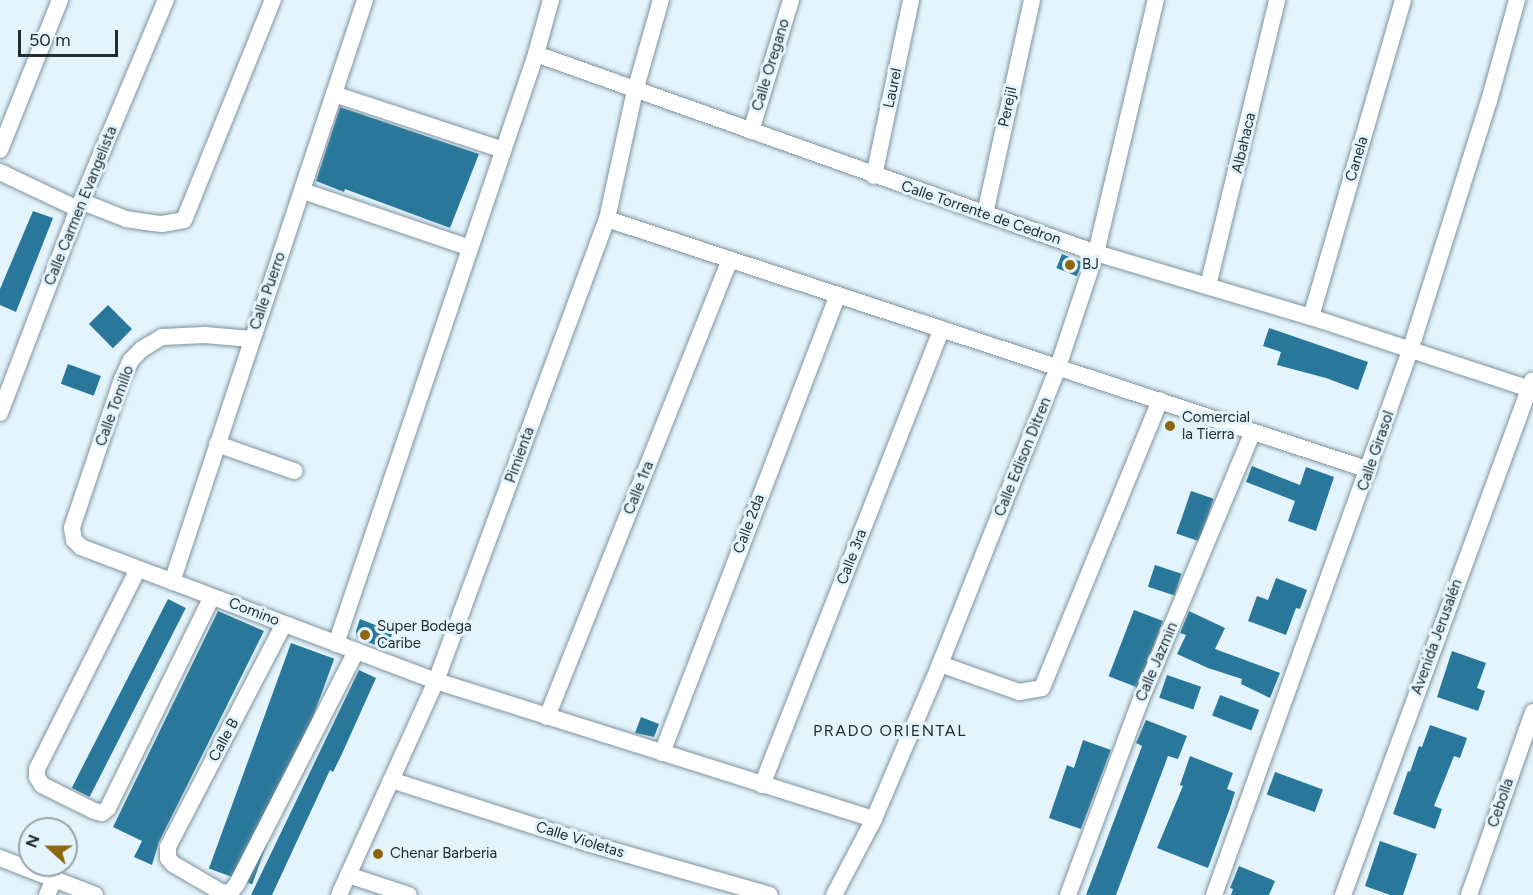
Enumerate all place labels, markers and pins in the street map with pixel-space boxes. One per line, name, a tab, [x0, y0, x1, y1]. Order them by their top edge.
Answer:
place label: BJ	[1082, 256, 1099, 274]
marker: BJ	[1063, 258, 1077, 272]
place label: Comercial la Tierra	[1182, 408, 1250, 443]
marker: Comercial la Tierra	[1163, 419, 1177, 433]
place label: Super Bodega Caribe	[377, 617, 472, 652]
marker: Super Bodega Caribe	[358, 628, 372, 642]
place label: Chenar Barberia	[390, 845, 497, 863]
marker: Chenar Barberia	[371, 847, 385, 861]

